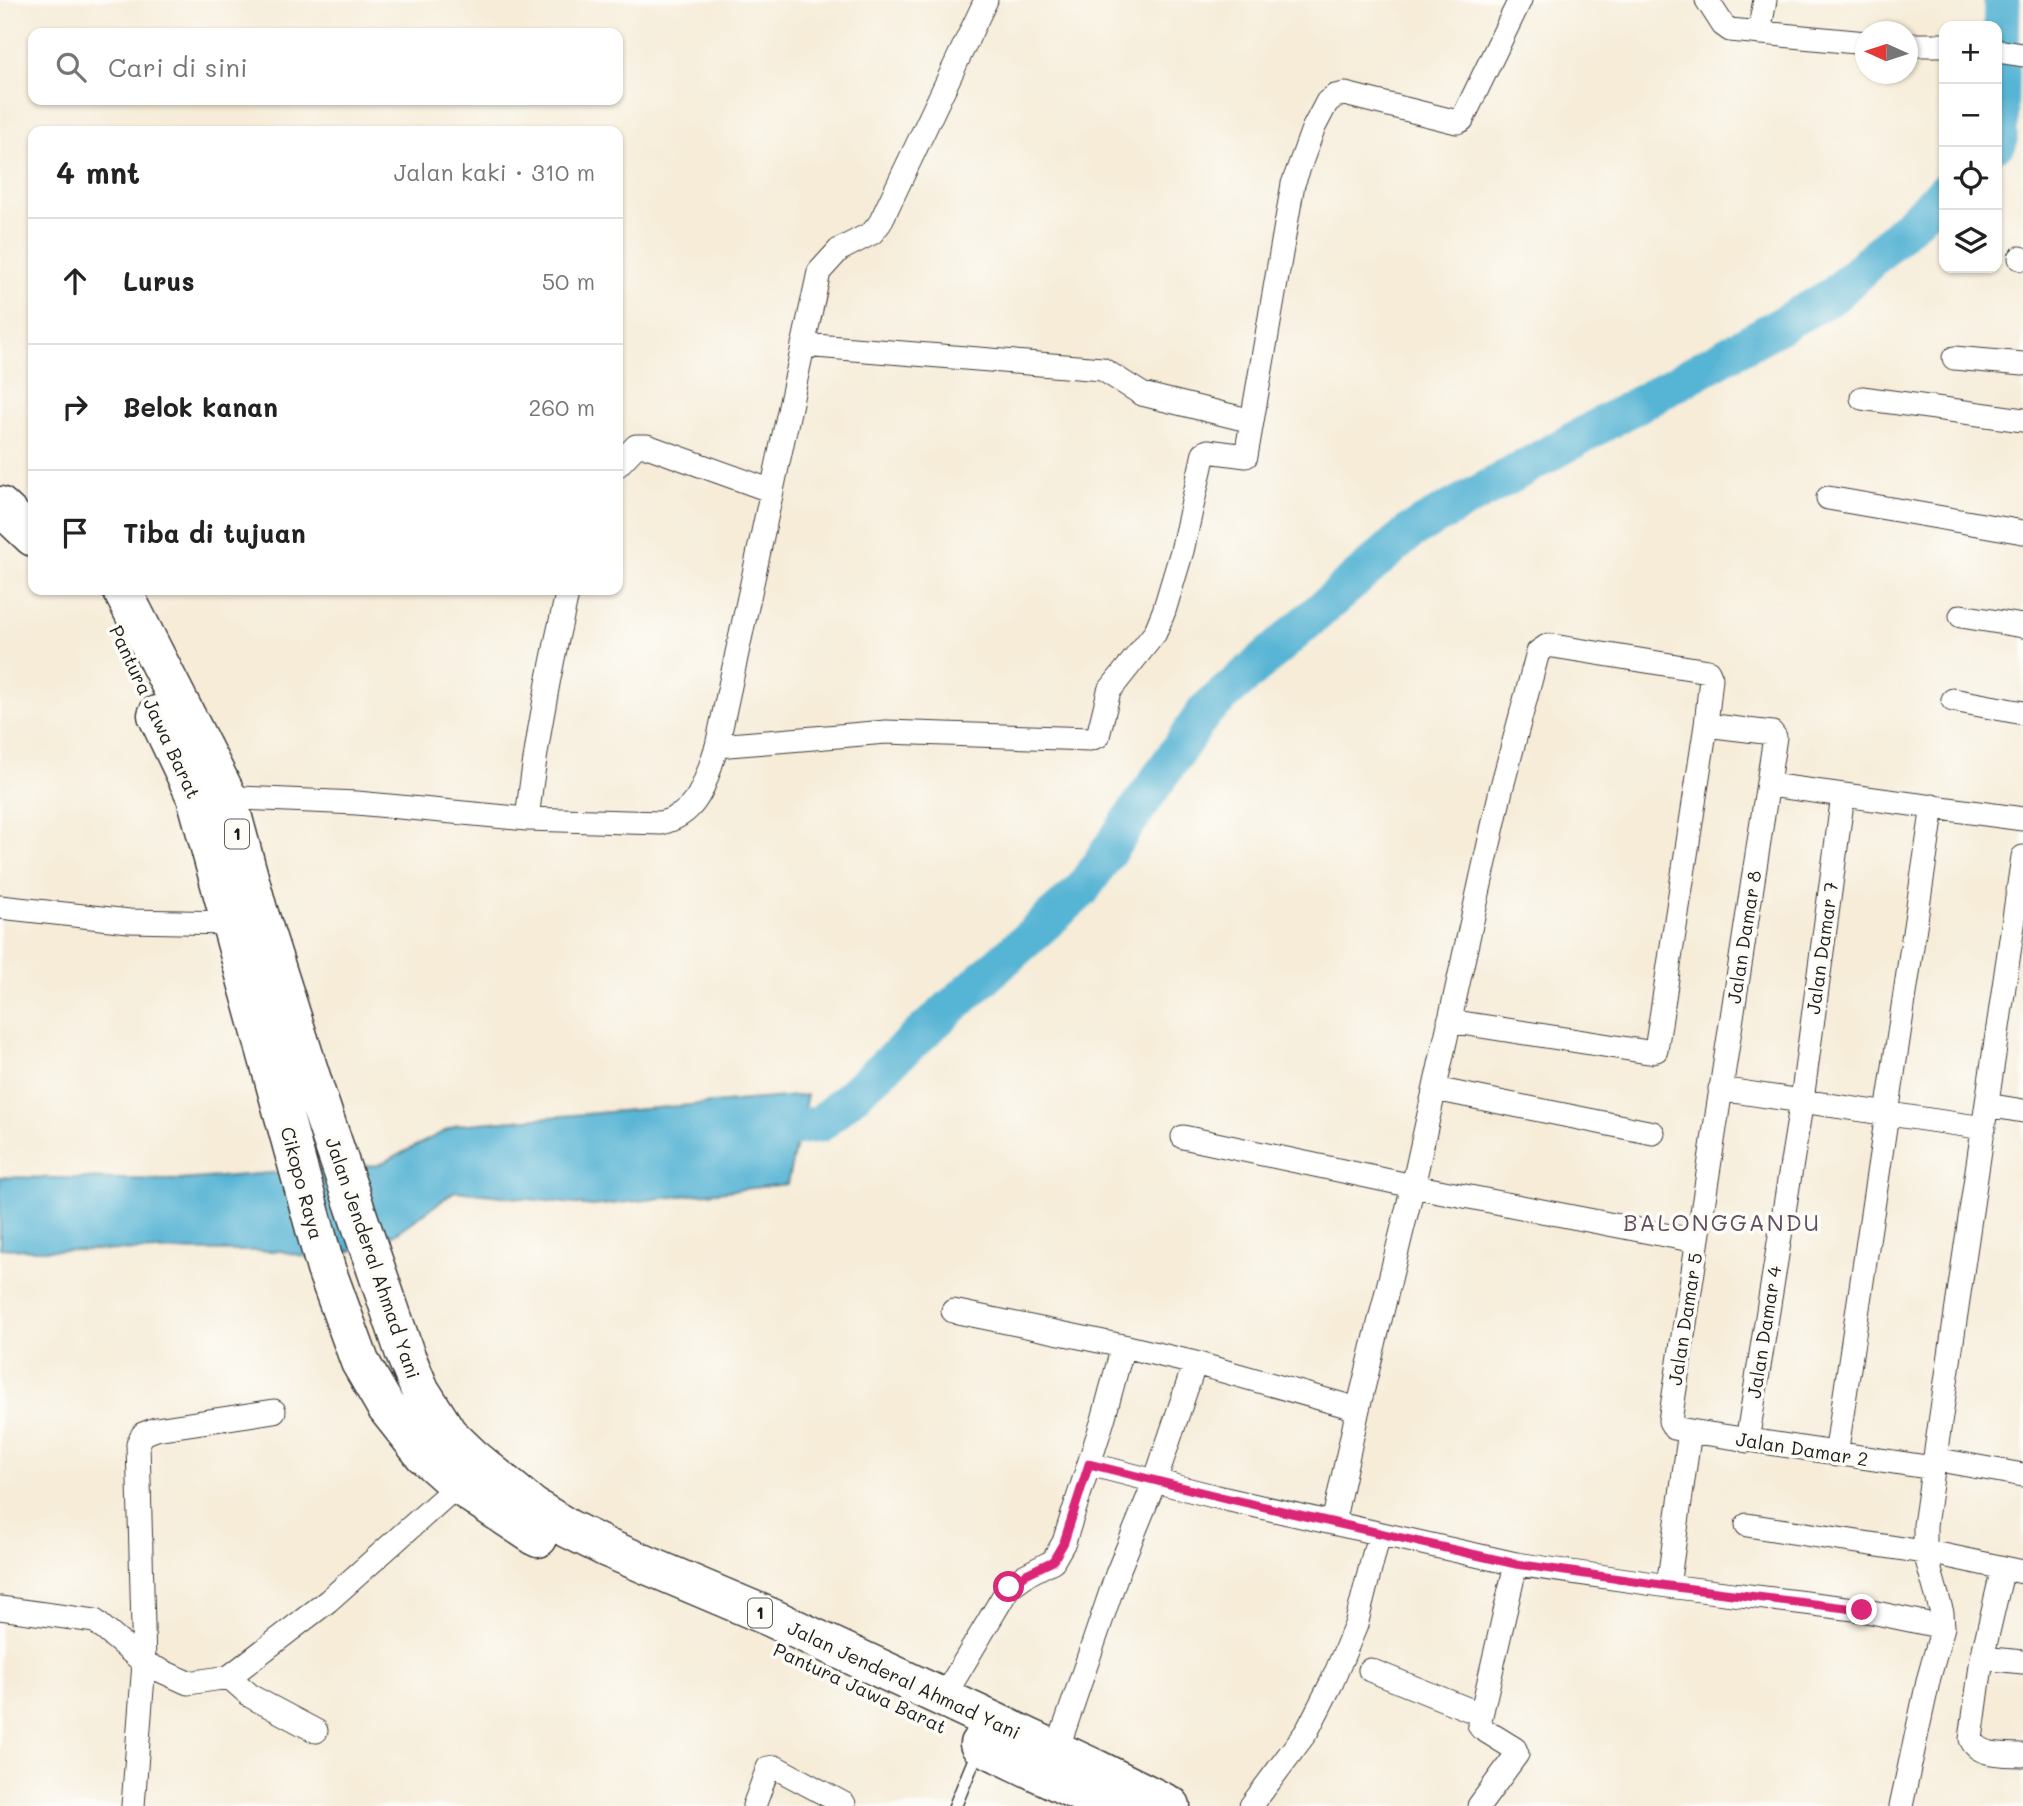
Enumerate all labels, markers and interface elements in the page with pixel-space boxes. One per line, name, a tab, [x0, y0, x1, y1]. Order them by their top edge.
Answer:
north arrow	[1855, 21, 1918, 84]
map controls	[1939, 21, 2002, 273]
button: +	[1939, 21, 2002, 84]
search box	[28, 28, 623, 105]
icon: search	[52, 48, 90, 86]
text: Cari di sini	[108, 50, 248, 84]
button: −	[1939, 84, 2002, 147]
button: locate	[1939, 147, 2002, 210]
text: 4 mnt	[56, 152, 140, 192]
text: Jalan kaki · 310 m	[394, 157, 595, 187]
button: layers	[1939, 210, 2002, 273]
icon: ahead	[56, 262, 94, 300]
text: Lurus	[123, 264, 195, 298]
text: 50 m	[542, 266, 595, 296]
icon: right	[56, 388, 94, 426]
text: Belok kanan	[123, 390, 278, 424]
text: 260 m	[528, 392, 595, 422]
icon: arrive	[56, 514, 94, 552]
text: Tiba di tujuan	[123, 516, 306, 550]
street label: Pantura Jawa Barat	[104, 621, 207, 802]
road number: 1	[225, 820, 249, 848]
street label: Jalan Damar 8	[1721, 869, 1766, 1005]
street label: Jalan Damar 7	[1800, 880, 1843, 1016]
street label: Cikopo Raya	[275, 1124, 330, 1242]
street label: Jalan Jenderal Ahmad Yani	[320, 1134, 427, 1382]
district label: BALONGGANDU	[1623, 1207, 1821, 1237]
street label: Jalan Damar 5	[1662, 1251, 1707, 1387]
street label: Jalan Damar 4	[1741, 1264, 1786, 1400]
street label: Jalan Damar 2	[1734, 1426, 1870, 1471]
route start	[993, 1571, 1024, 1602]
route end	[1846, 1594, 1877, 1625]
road number: 1	[748, 1598, 772, 1628]
street label: Jalan Jenderal Ahmad Yani	[784, 1615, 1025, 1745]
street label: Pantura Jawa Barat	[770, 1636, 951, 1739]

